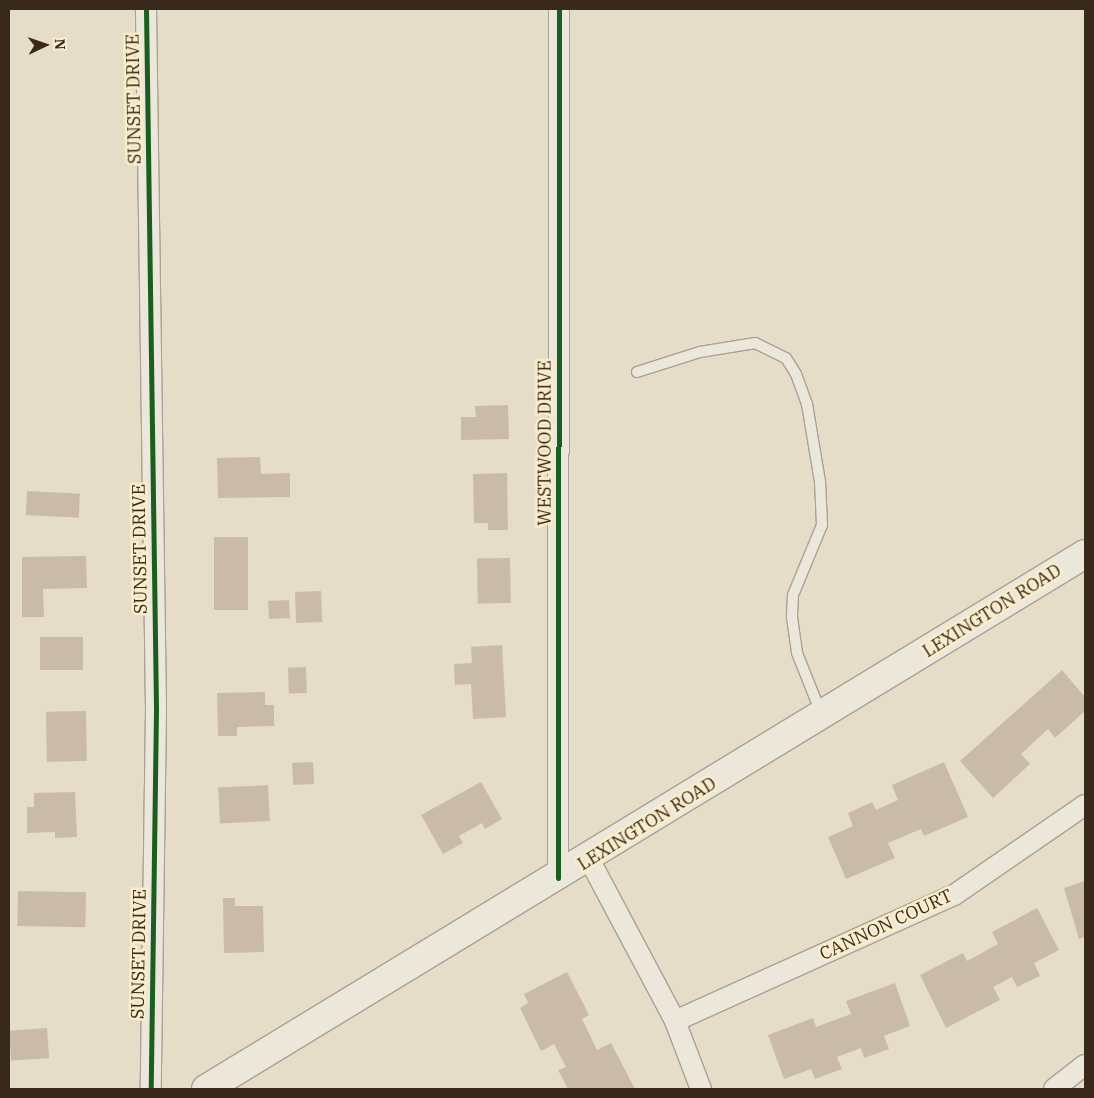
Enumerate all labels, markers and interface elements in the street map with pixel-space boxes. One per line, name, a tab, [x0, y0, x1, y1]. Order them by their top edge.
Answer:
north arrow	[20, 20, 70, 70]
street label: SUNSET DRIVE	[122, 34, 146, 164]
text: N	[51, 38, 69, 50]
street label: WESTWOOD DRIVE	[534, 360, 556, 526]
street label: SUNSET DRIVE	[128, 484, 152, 614]
street label: LEXINGTON ROAD	[919, 560, 1065, 662]
street label: LEXINGTON ROAD	[574, 773, 720, 875]
street label: CANNON COURT	[816, 885, 956, 965]
street label: SUNSET DRIVE	[127, 889, 151, 1019]

